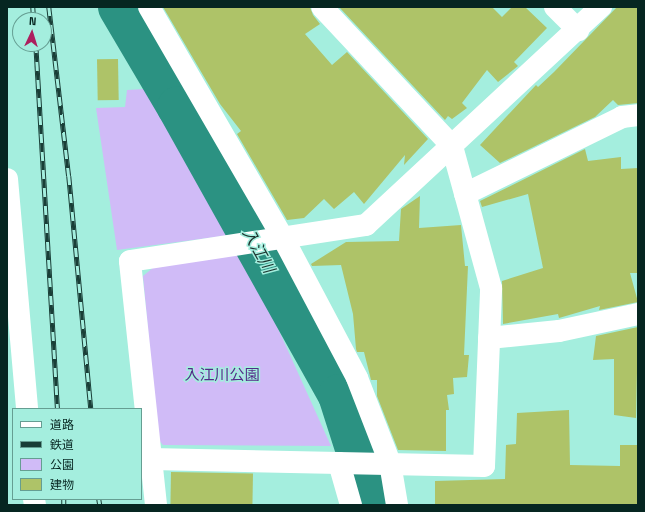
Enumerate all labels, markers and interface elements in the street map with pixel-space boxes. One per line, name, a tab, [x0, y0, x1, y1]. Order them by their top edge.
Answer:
north arrow	[12, 12, 52, 52]
text: N	[29, 14, 37, 28]
water label: 入江川	[238, 225, 278, 277]
park label: 入江川公園	[185, 366, 259, 384]
legend	[12, 408, 142, 500]
text: 道路	[50, 417, 74, 433]
text: 鉄道	[50, 437, 74, 453]
text: 公園	[50, 457, 74, 473]
text: 建物	[50, 477, 74, 493]

